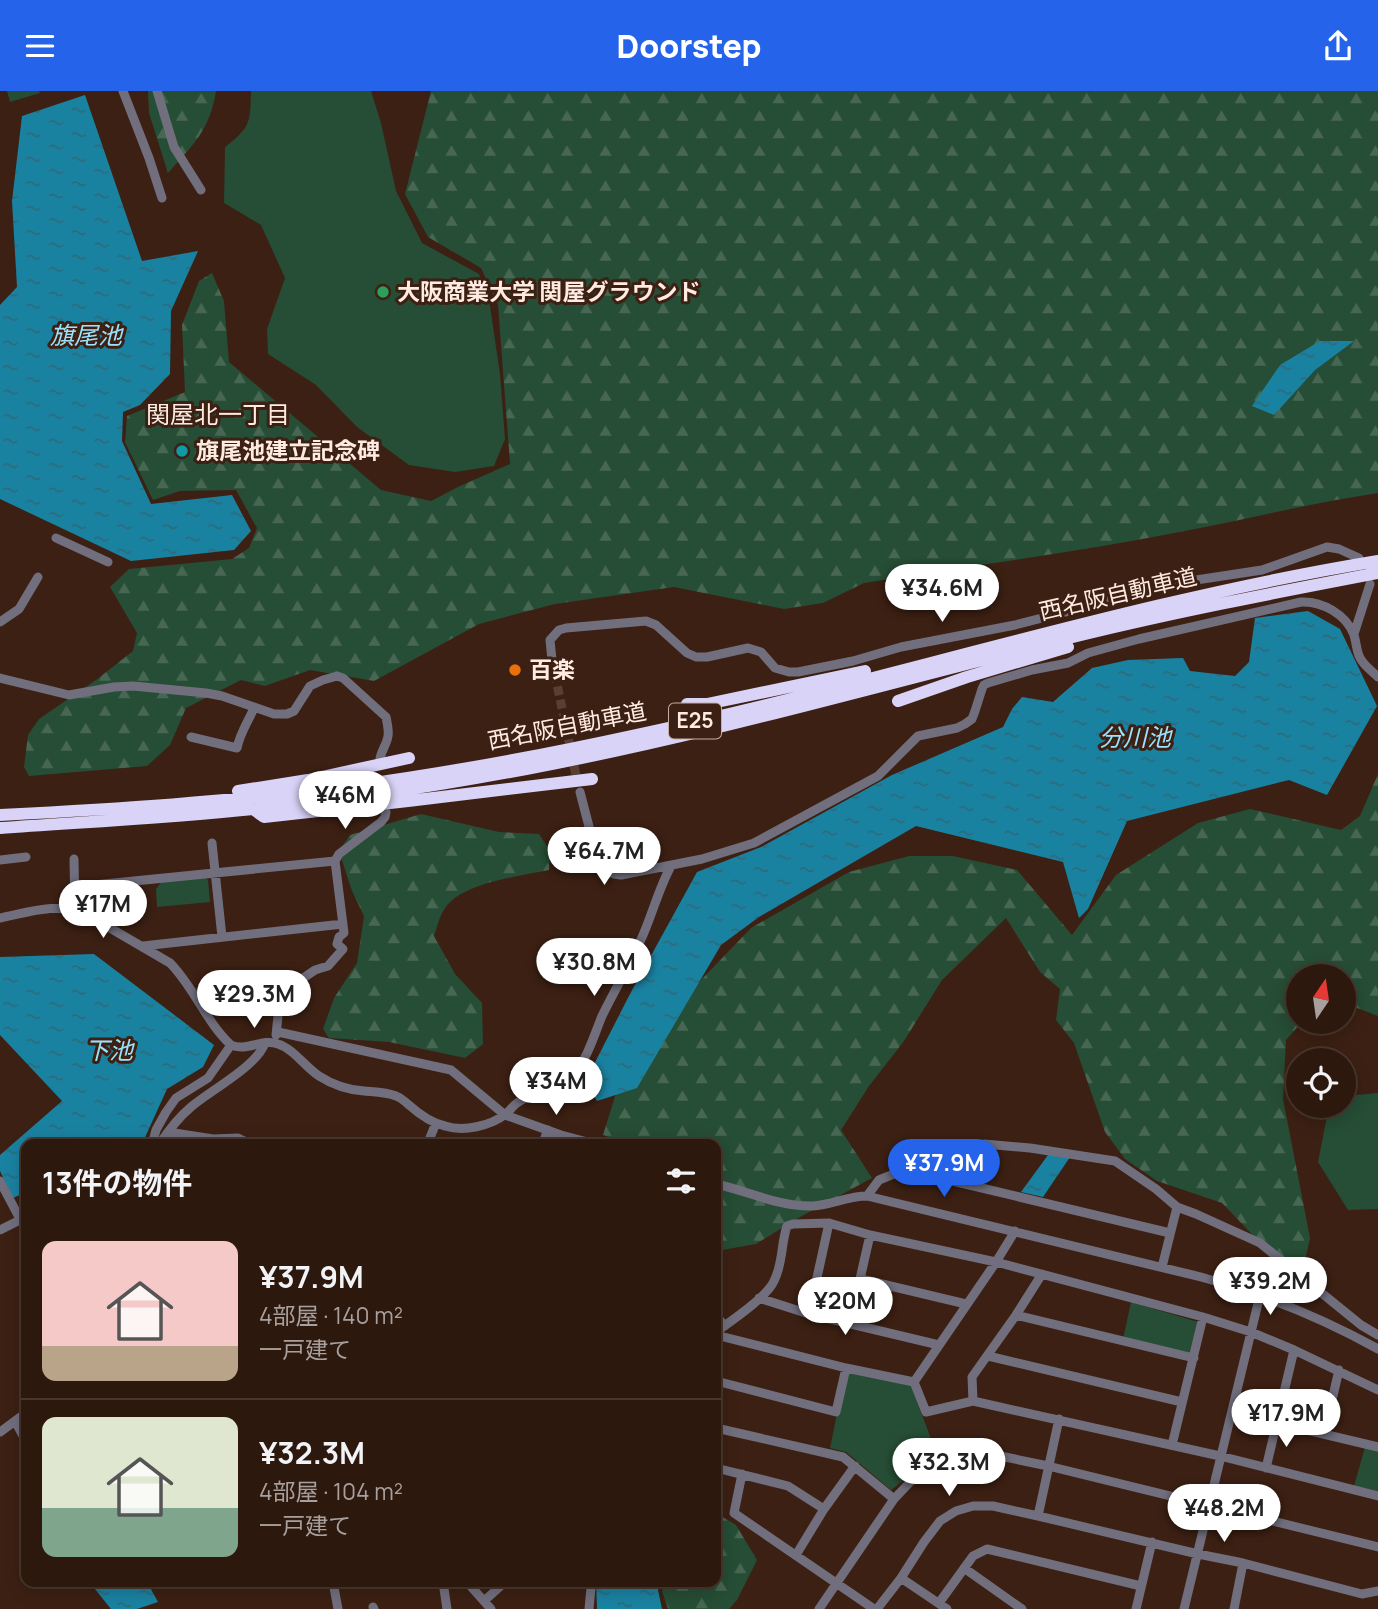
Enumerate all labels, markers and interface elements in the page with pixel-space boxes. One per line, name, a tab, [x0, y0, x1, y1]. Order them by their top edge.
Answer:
text: Doorstep	[616, 24, 762, 68]
icon: menu	[21, 27, 59, 65]
icon: share	[1319, 27, 1357, 65]
place label: 大阪商業大学 関屋グラウンド	[397, 275, 701, 307]
marker: 大阪商業大学 関屋グラウンド	[375, 284, 391, 300]
water label: 旗尾池	[50, 318, 124, 351]
district label: 関屋北一丁目	[146, 397, 290, 430]
place label: 旗尾池建立記念碑	[196, 434, 380, 466]
marker: 旗尾池建立記念碑	[174, 443, 190, 459]
street label: 西名阪自動車道	[1036, 559, 1200, 627]
pin: ¥34.6M	[885, 565, 999, 624]
text: ¥34.6M	[901, 571, 983, 603]
place label: 百楽	[529, 653, 575, 685]
marker: 百楽	[507, 662, 523, 678]
street label: 西名阪自動車道	[485, 694, 649, 756]
road number: E25	[669, 703, 721, 739]
water label: 分川池	[1099, 720, 1173, 753]
pin: ¥46M	[304, 771, 386, 831]
text: ¥46M	[315, 778, 375, 810]
pin: ¥64.7M	[547, 827, 661, 887]
text: ¥64.7M	[564, 834, 644, 866]
pin: ¥17M	[62, 881, 144, 940]
text: ¥17M	[75, 887, 131, 919]
pin: ¥30.8M	[537, 939, 651, 998]
text: ¥30.8M	[552, 945, 636, 977]
north arrow	[1286, 964, 1356, 1034]
map controls	[1286, 964, 1356, 1118]
pin: ¥29.3M	[197, 971, 311, 1030]
text: ¥29.3M	[213, 977, 295, 1009]
water label: 下池	[85, 1033, 135, 1066]
button: locate	[1286, 1048, 1356, 1118]
pin: ¥34M	[515, 1058, 597, 1117]
text: ¥34M	[525, 1064, 587, 1096]
pin: ¥37.9M	[887, 1139, 1001, 1199]
text: ¥37.9M	[904, 1146, 984, 1178]
text: 13件の物件	[42, 1162, 193, 1203]
icon: filters	[662, 1162, 700, 1200]
text: ¥37.9M	[259, 1256, 364, 1297]
pin: ¥39.2M	[1213, 1257, 1327, 1317]
text: ¥39.2M	[1229, 1264, 1311, 1296]
icon: home	[98, 1269, 182, 1353]
pin: ¥20M	[804, 1277, 886, 1337]
text: ¥20M	[814, 1284, 876, 1316]
text: 4部屋 · 140 m²	[259, 1299, 403, 1331]
text: 一戸建て	[259, 1333, 351, 1365]
pin: ¥17.9M	[1229, 1389, 1343, 1449]
text: ¥17.9M	[1248, 1396, 1324, 1428]
text: ¥32.3M	[259, 1432, 365, 1473]
pin: ¥32.3M	[892, 1439, 1006, 1498]
icon: home	[98, 1445, 182, 1529]
text: ¥32.3M	[908, 1445, 990, 1477]
text: 4部屋 · 104 m²	[259, 1475, 403, 1507]
pin: ¥48.2M	[1167, 1485, 1281, 1544]
text: ¥48.2M	[1184, 1491, 1264, 1523]
text: 一戸建て	[259, 1509, 351, 1541]

